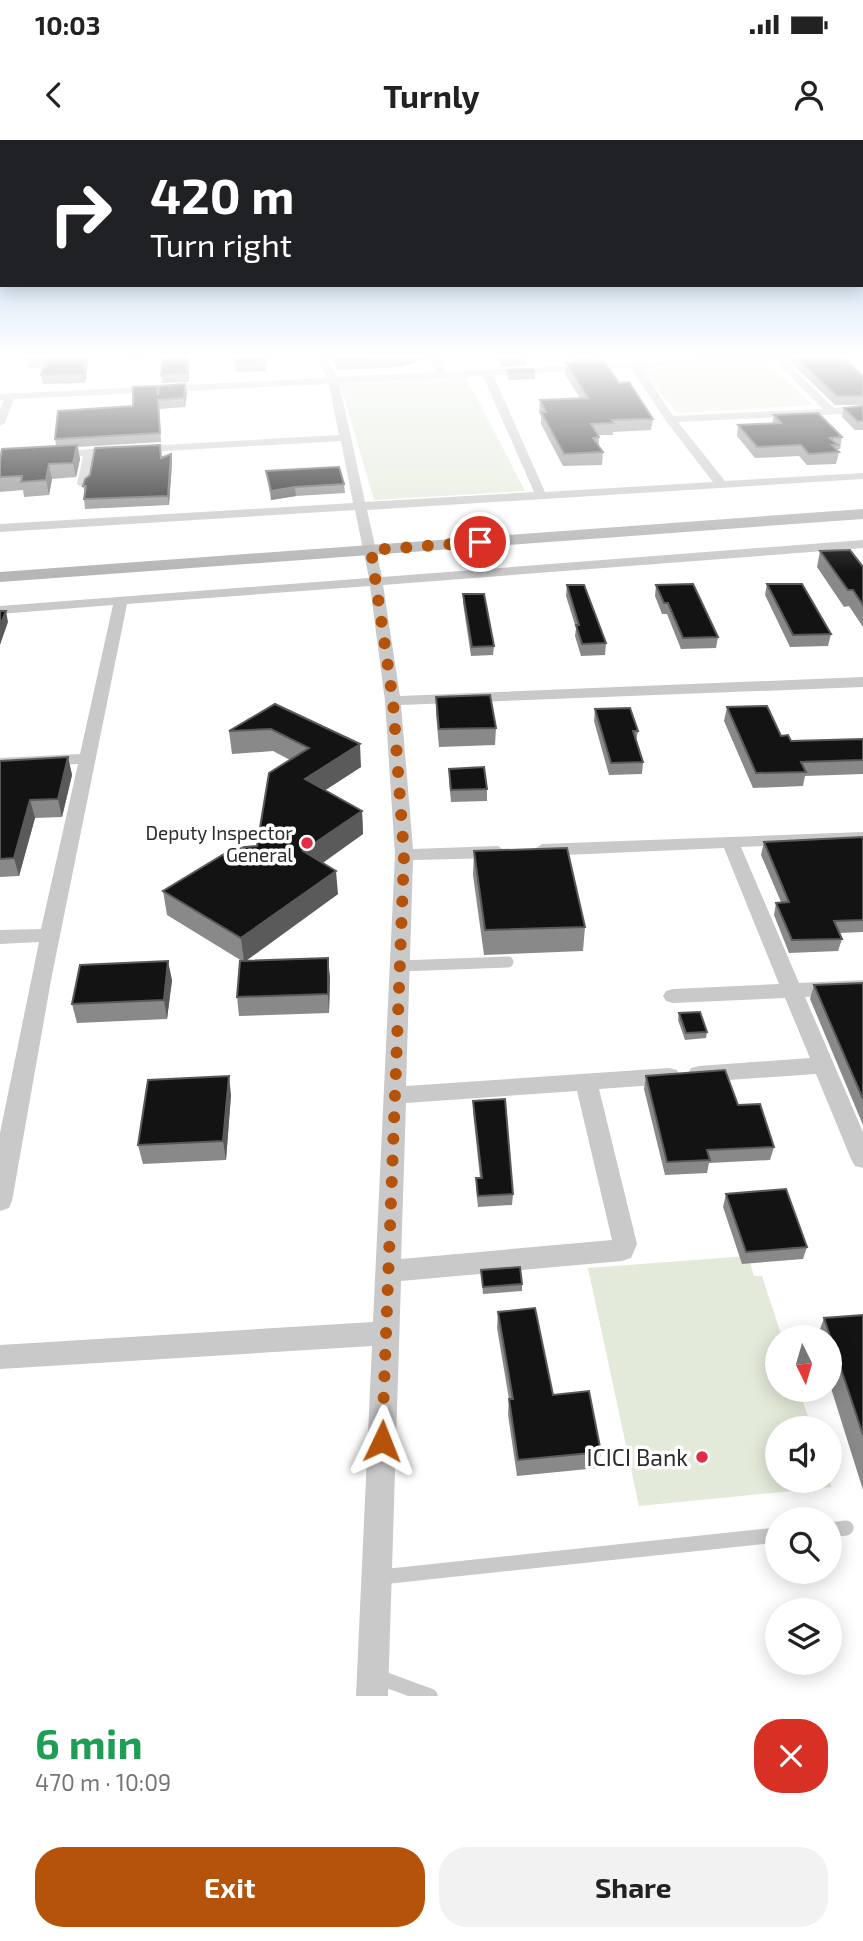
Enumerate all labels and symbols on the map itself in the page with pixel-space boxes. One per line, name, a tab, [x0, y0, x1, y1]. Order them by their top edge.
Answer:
pin	[450, 512, 510, 572]
place label: Deputy Inspector General	[145, 821, 293, 866]
marker: Deputy Inspector General	[299, 835, 315, 851]
north arrow	[765, 1325, 842, 1402]
position arrow	[345, 1404, 419, 1478]
place label: ICICI Bank	[587, 1443, 688, 1471]
marker: ICICI Bank	[694, 1449, 710, 1465]

